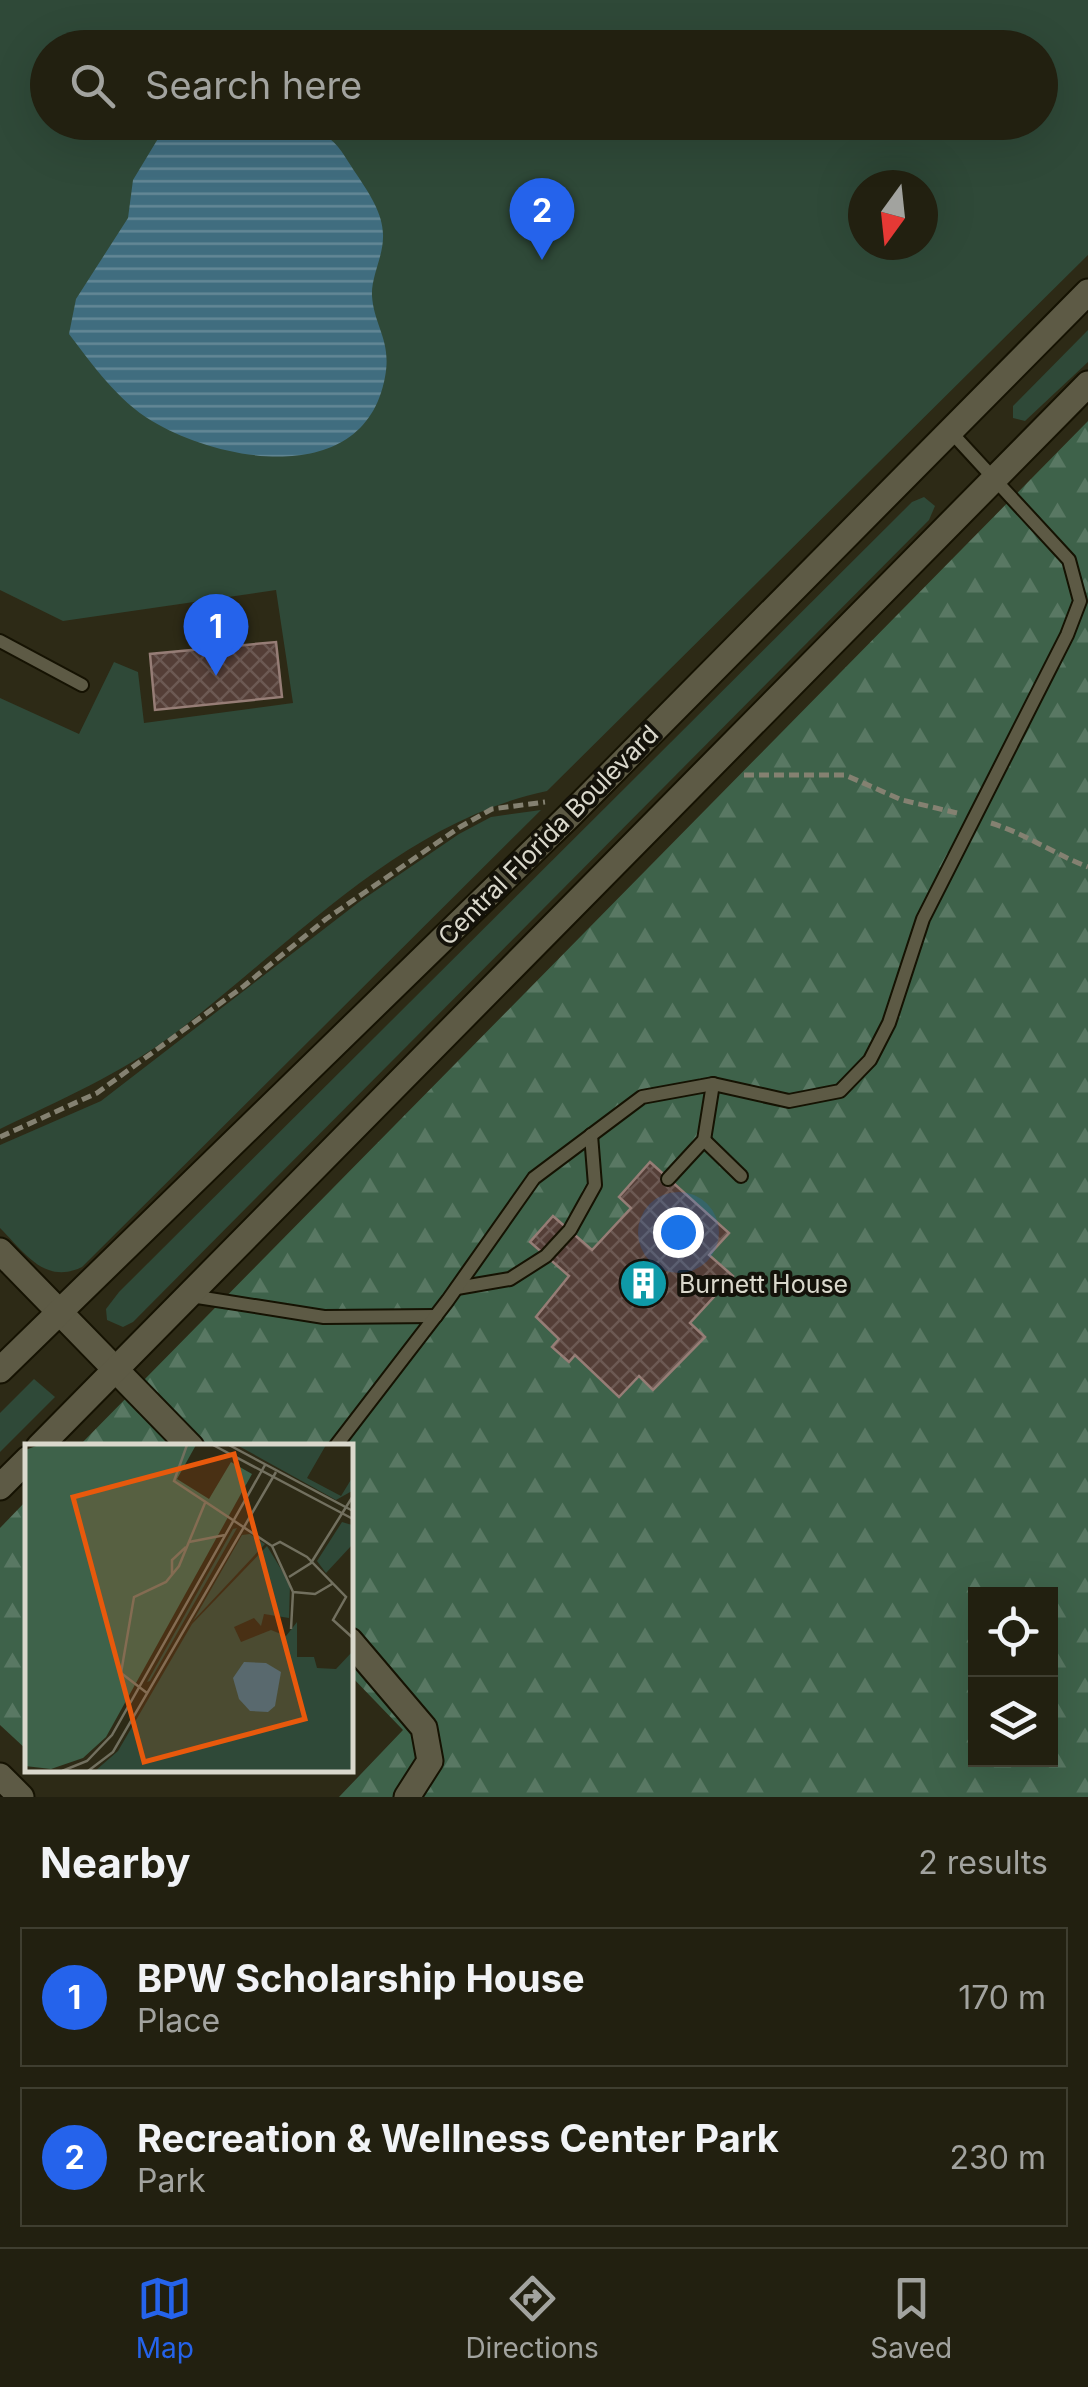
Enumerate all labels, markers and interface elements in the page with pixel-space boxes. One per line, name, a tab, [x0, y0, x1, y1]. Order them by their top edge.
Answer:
search box	[30, 30, 1058, 140]
icon: search	[65, 58, 120, 113]
text: Search here	[145, 62, 362, 108]
north arrow	[848, 170, 938, 260]
pin: 2	[510, 178, 574, 260]
pin: 1	[184, 594, 248, 676]
street label: Central Florida Boulevard	[432, 719, 664, 951]
your location	[653, 1207, 704, 1258]
building icon: Burnett House	[618, 1258, 670, 1310]
place label: Burnett House	[679, 1269, 848, 1299]
inset map	[25, 1444, 352, 1772]
map controls	[968, 1587, 1058, 1767]
button: locate	[968, 1587, 1058, 1677]
button: layers	[968, 1677, 1058, 1767]
text: Nearby	[40, 1837, 191, 1888]
text: 2 results	[918, 1843, 1048, 1882]
text: BPW Scholarship House	[137, 1955, 585, 2001]
text: 1	[68, 1978, 81, 2017]
text: 170 m	[958, 1978, 1046, 2017]
text: Place	[137, 2001, 220, 2040]
text: Recreation & Wellness Center Park	[137, 2115, 779, 2161]
text: 2	[64, 2138, 85, 2177]
text: 230 m	[950, 2138, 1046, 2177]
text: Park	[137, 2161, 206, 2200]
tab: Map	[136, 2271, 194, 2365]
tab: Directions	[465, 2271, 599, 2365]
tab: Saved	[870, 2271, 952, 2365]

